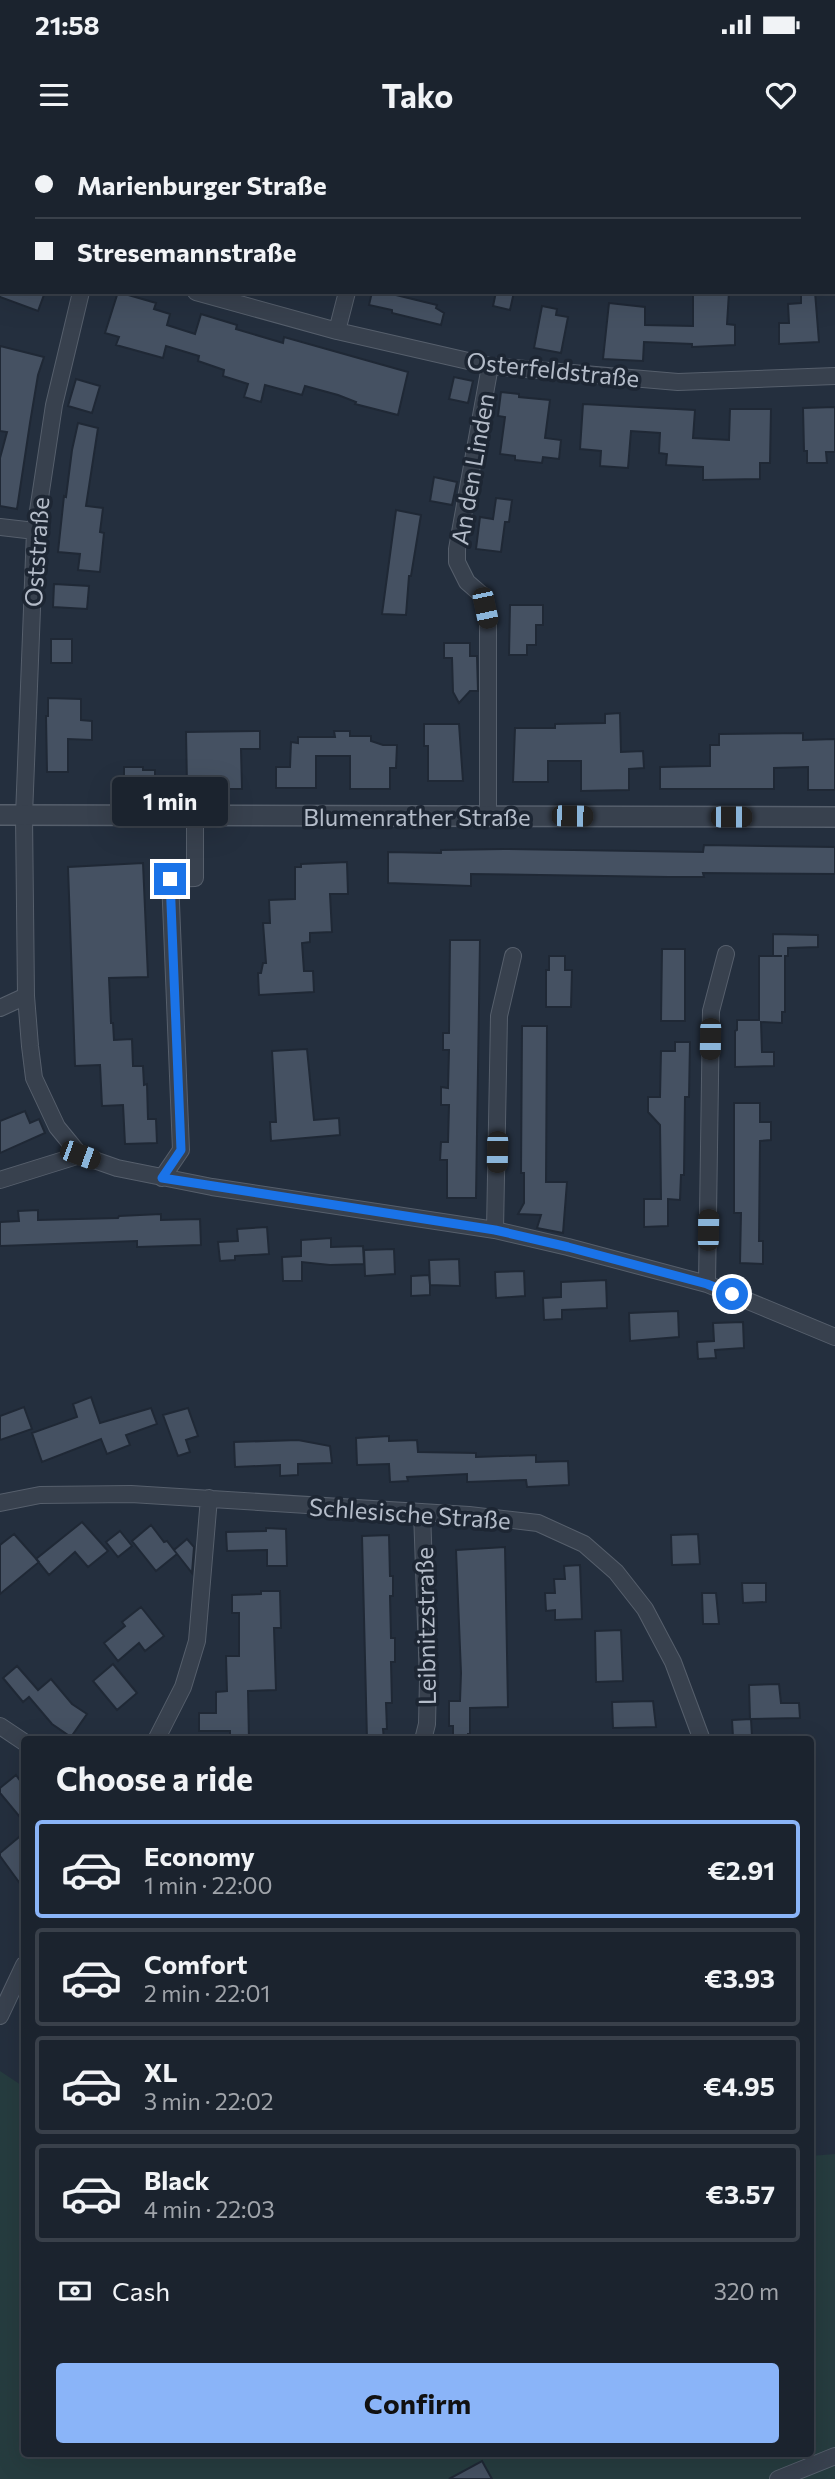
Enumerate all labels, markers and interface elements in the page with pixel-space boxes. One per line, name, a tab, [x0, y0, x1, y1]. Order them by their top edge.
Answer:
text: 21:58	[35, 9, 100, 40]
text: Tako	[382, 75, 453, 115]
icon: menu	[35, 76, 73, 114]
icon: heart	[762, 76, 800, 114]
text: Marienburger Straße	[77, 169, 327, 200]
text: Stresemannstraße	[77, 236, 296, 267]
street label: Osterfeldstraße	[465, 346, 641, 392]
street label: An den Linden	[444, 391, 500, 547]
street label: Oststraße	[18, 496, 54, 608]
car	[471, 585, 500, 631]
callout: 1 min	[112, 778, 228, 826]
text: 1 min	[143, 787, 197, 815]
street label: Blumenrather Straße	[303, 802, 531, 831]
car	[551, 805, 594, 827]
car	[711, 807, 753, 828]
route end	[154, 863, 186, 895]
car	[700, 1018, 721, 1060]
car	[487, 1131, 508, 1173]
car	[57, 1138, 104, 1172]
car	[698, 1209, 719, 1251]
route start	[716, 1278, 748, 1310]
street label: Schlesische Straße	[308, 1491, 512, 1535]
street label: Leibnitzstraße	[409, 1547, 441, 1705]
text: Choose a ride	[56, 1758, 253, 1798]
icon: car	[60, 1838, 123, 1901]
text: Economy	[144, 1840, 255, 1871]
text: €2.91	[708, 1854, 775, 1885]
text: 1 min · 22:00	[144, 1871, 273, 1899]
icon: car	[60, 1946, 123, 2009]
text: Comfort	[144, 1948, 247, 1979]
text: €3.93	[704, 1962, 775, 1993]
text: 2 min · 22:01	[144, 1979, 270, 2007]
icon: car	[60, 2054, 123, 2117]
text: XL	[144, 2056, 178, 2087]
text: €4.95	[703, 2070, 775, 2101]
text: 3 min · 22:02	[144, 2087, 274, 2115]
icon: car	[60, 2162, 123, 2225]
text: Black	[144, 2164, 210, 2195]
text: €3.57	[706, 2178, 775, 2209]
text: 4 min · 22:03	[144, 2195, 275, 2223]
icon: cash	[56, 2272, 94, 2310]
text: Cash	[112, 2275, 170, 2306]
text: 320 m	[714, 2277, 779, 2305]
button: Confirm	[56, 2363, 779, 2443]

